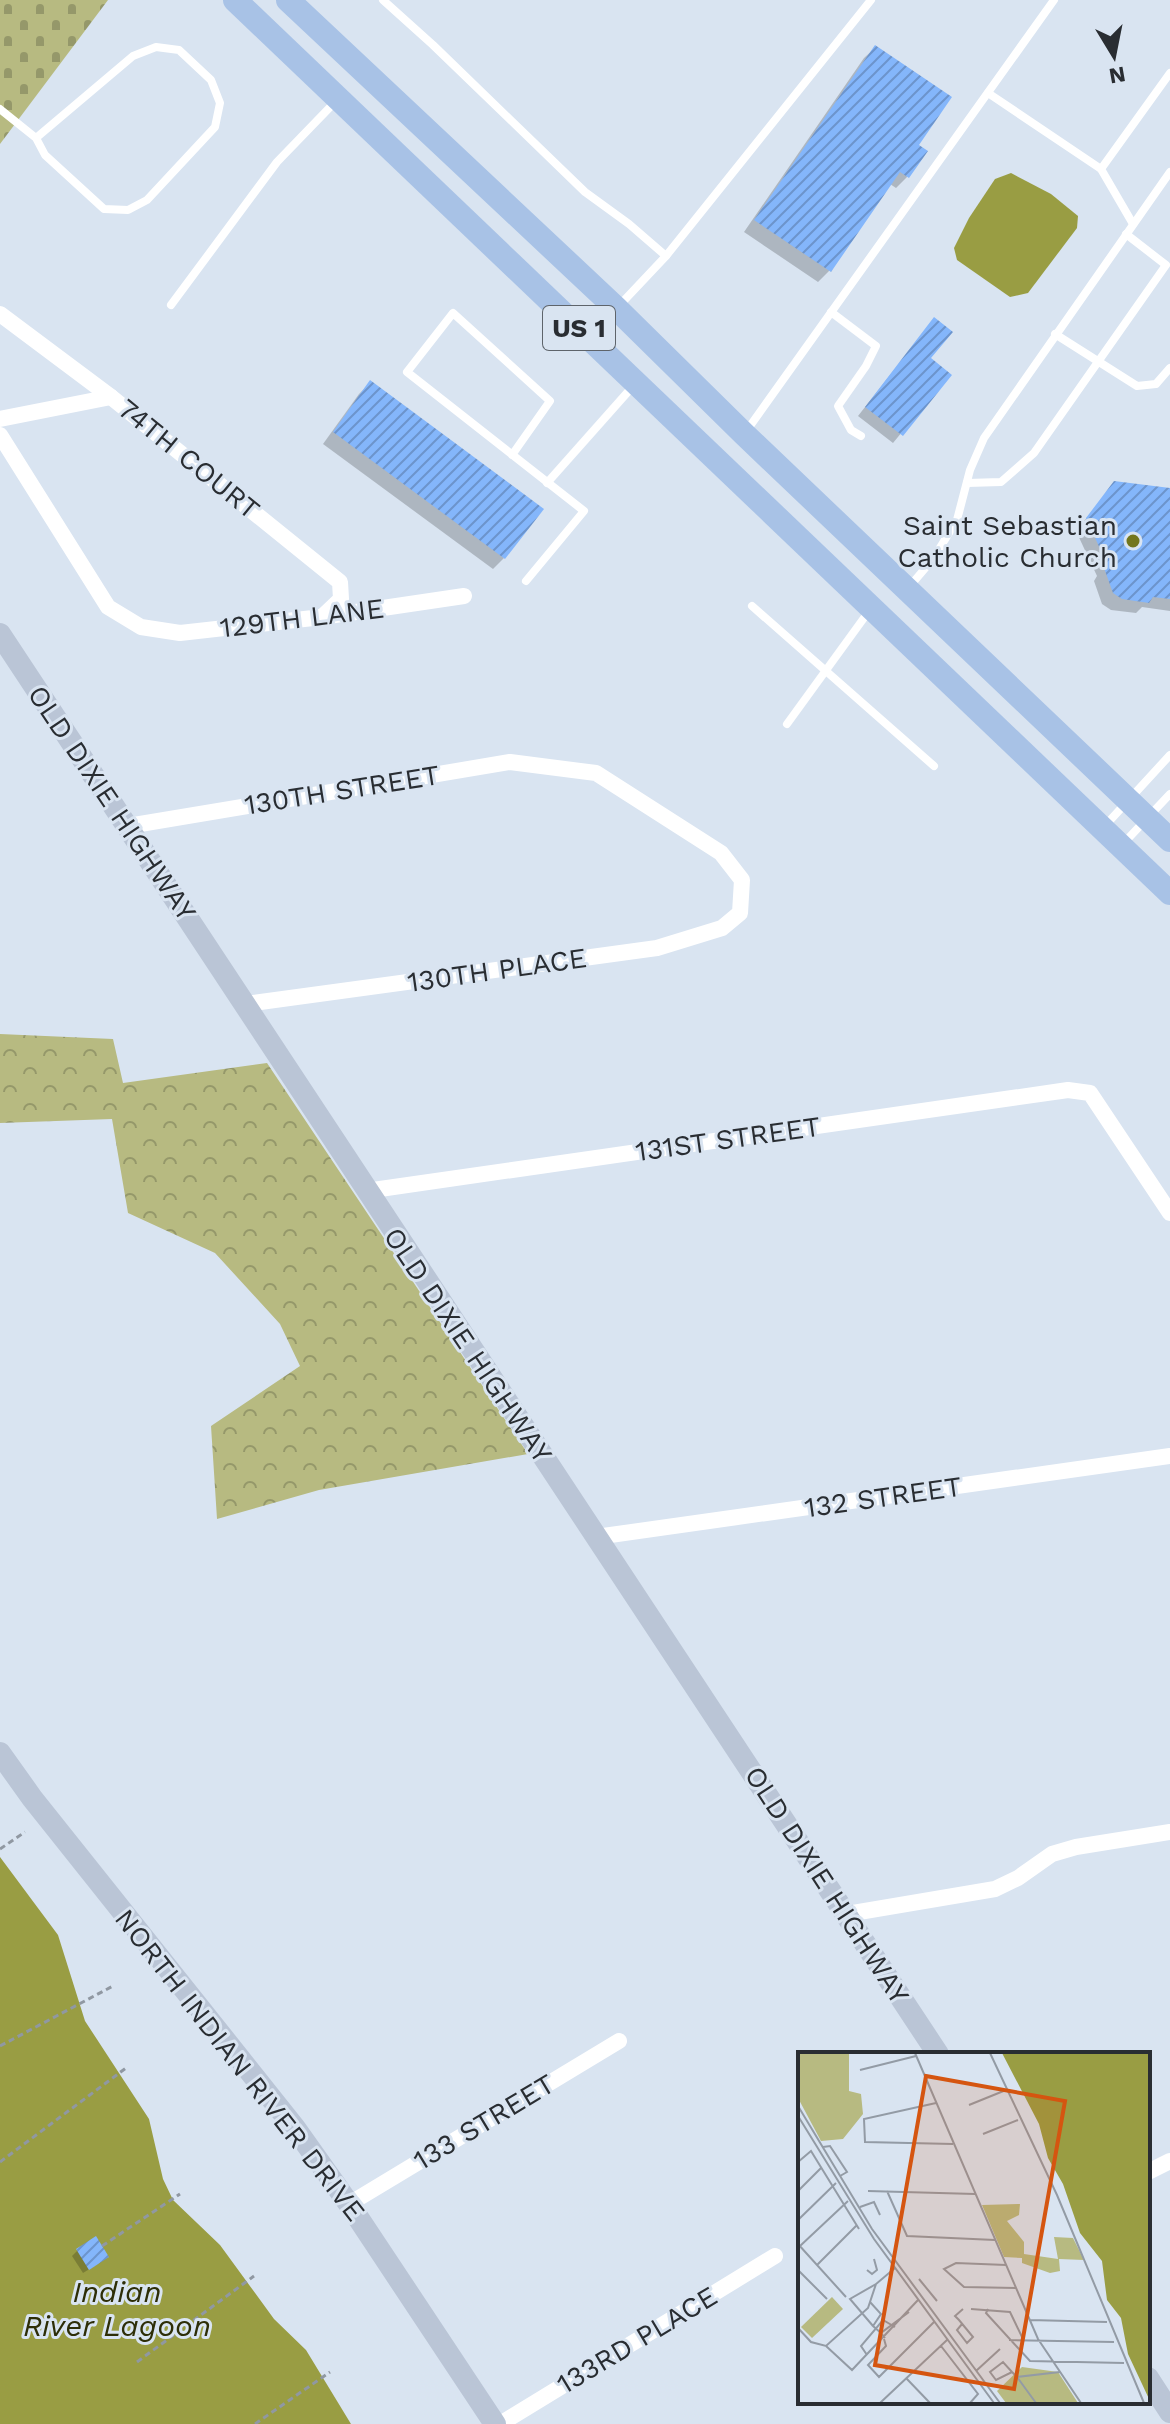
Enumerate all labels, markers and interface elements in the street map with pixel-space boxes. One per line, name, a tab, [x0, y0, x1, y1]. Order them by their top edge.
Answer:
north arrow	[1074, 16, 1154, 96]
text: N	[1107, 61, 1128, 89]
road number: US 1	[543, 306, 615, 350]
street label: 74TH COURT	[112, 392, 266, 526]
place label: Saint Sebastian Catholic Church	[898, 509, 1117, 574]
marker: Saint Sebastian Catholic Church	[1124, 532, 1142, 550]
street label: 129TH LANE	[218, 592, 386, 644]
street label: OLD DIXIE HIGHWAY	[21, 679, 203, 927]
street label: 130TH STREET	[242, 758, 442, 822]
street label: 130TH PLACE	[405, 941, 589, 999]
street label: 131ST STREET	[633, 1110, 823, 1168]
street label: OLD DIXIE HIGHWAY	[377, 1221, 559, 1469]
street label: 132 STREET	[802, 1470, 964, 1524]
street label: OLD DIXIE HIGHWAY	[738, 1760, 916, 2010]
street label: NORTH INDIAN RIVER DRIVE	[108, 1902, 372, 2228]
inset map	[798, 2052, 1150, 2404]
street label: 133 STREET	[408, 2067, 560, 2177]
water label: Indian River Lagoon	[23, 2274, 211, 2343]
street label: 133RD PLACE	[551, 2279, 723, 2401]

